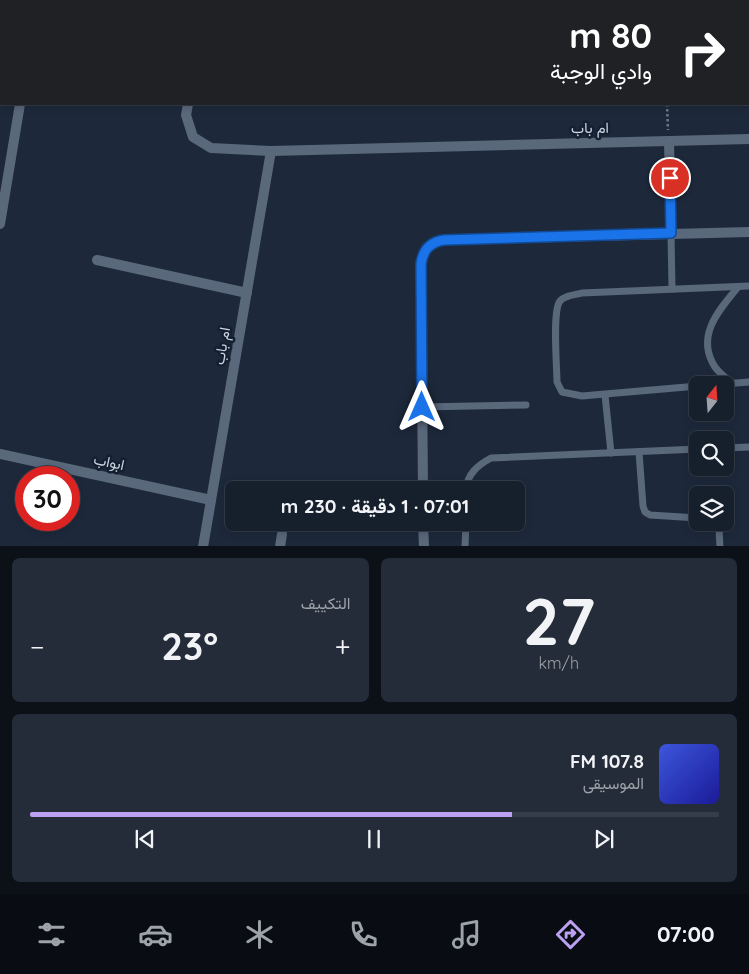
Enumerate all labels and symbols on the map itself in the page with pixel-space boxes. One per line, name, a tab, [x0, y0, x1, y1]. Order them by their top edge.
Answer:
street label: ام باب	[571, 118, 609, 138]
pin	[649, 157, 691, 199]
street label: ام باب	[209, 326, 235, 366]
north arrow	[689, 376, 734, 421]
position arrow	[395, 380, 447, 432]
street label: ابواب	[92, 449, 126, 474]
speed limit sign: 30	[15, 466, 80, 531]

